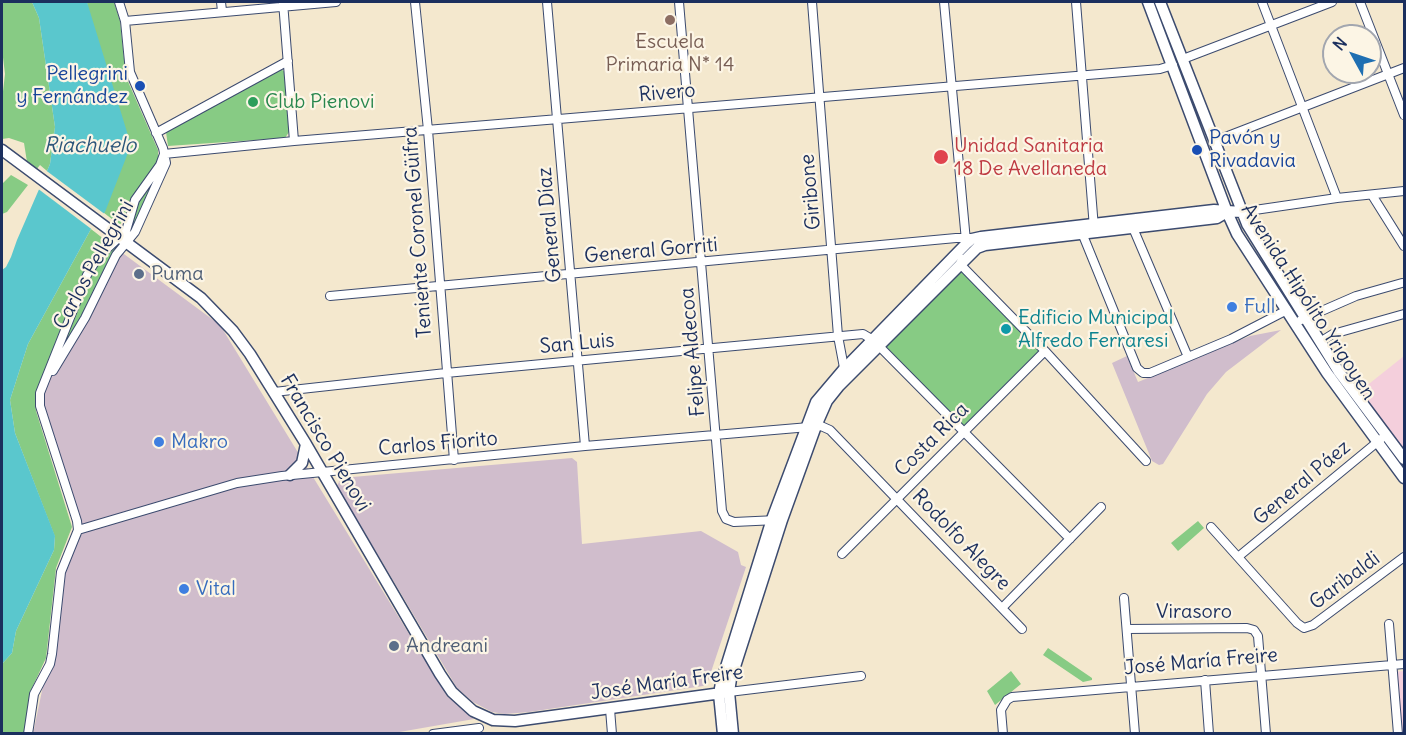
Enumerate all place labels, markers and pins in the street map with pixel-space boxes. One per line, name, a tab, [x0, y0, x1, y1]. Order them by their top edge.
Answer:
marker: Escuela Primaria N* 14	[663, 13, 677, 27]
place label: Escuela Primaria N* 14	[606, 30, 734, 77]
place label: Pellegrini y Fernández	[16, 62, 128, 109]
marker: Pellegrini y Fernández	[133, 79, 147, 93]
place label: Club Pienovi	[265, 90, 374, 114]
marker: Club Pienovi	[246, 95, 260, 109]
place label: Pavón y Rivadavia	[1209, 126, 1296, 173]
place label: Unidad Sanitaria 18 De Avellaneda	[954, 134, 1107, 181]
marker: Pavón y Rivadavia	[1190, 143, 1204, 157]
marker: Unidad Sanitaria 18 De Avellaneda	[932, 148, 950, 166]
place label: Puma	[151, 262, 204, 286]
marker: Puma	[132, 267, 146, 281]
place label: Full	[1244, 295, 1275, 319]
marker: Full	[1225, 300, 1239, 314]
place label: Edificio Municipal Alfredo Ferraresi	[1018, 306, 1173, 353]
marker: Edificio Municipal Alfredo Ferraresi	[999, 322, 1013, 336]
place label: Makro	[171, 430, 228, 454]
marker: Makro	[152, 435, 166, 449]
place label: Vital	[196, 577, 236, 601]
marker: Vital	[177, 582, 191, 596]
place label: Andreani	[406, 634, 488, 658]
marker: Andreani	[387, 639, 401, 653]

